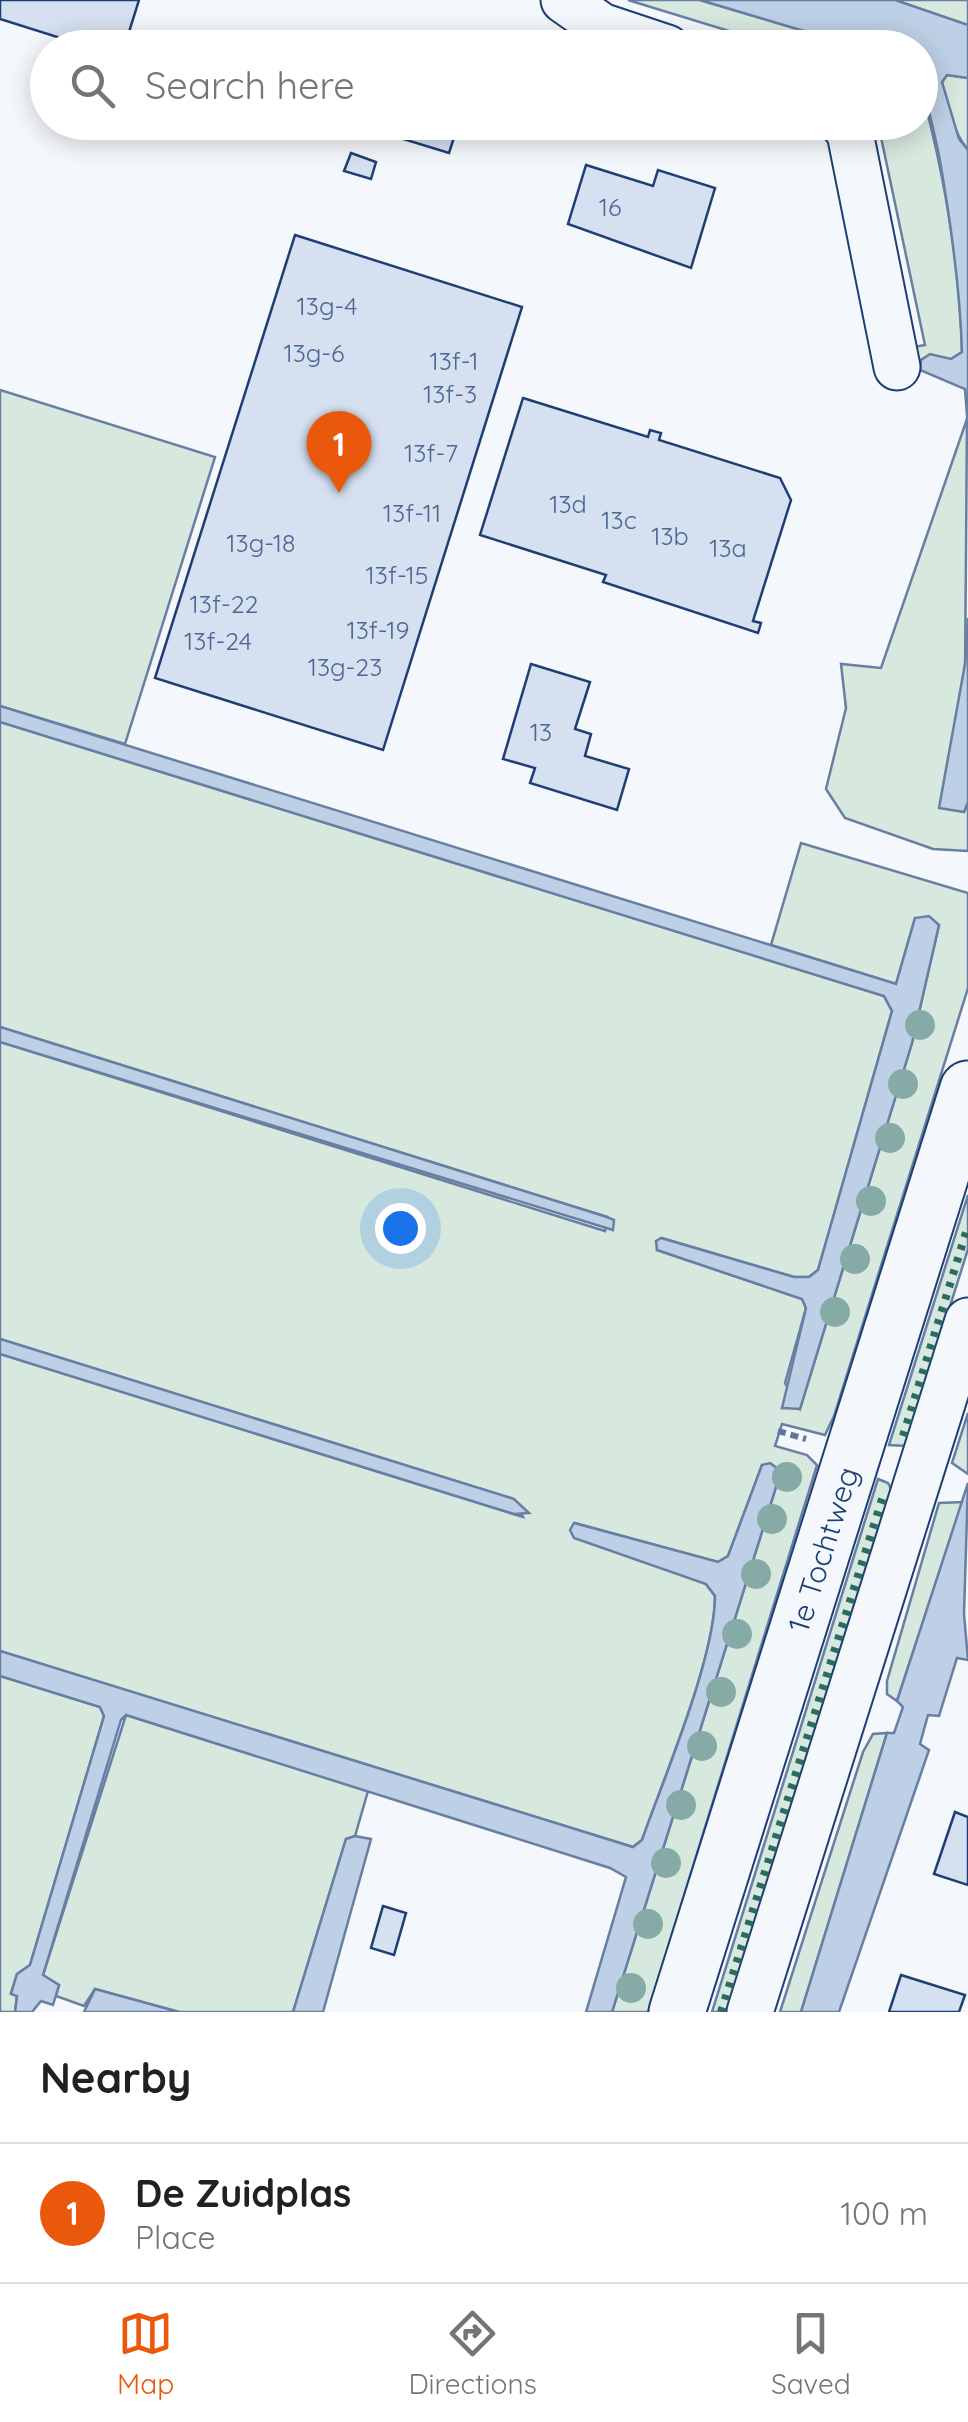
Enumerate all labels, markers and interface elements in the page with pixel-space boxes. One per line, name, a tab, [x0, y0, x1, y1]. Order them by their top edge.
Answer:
search box	[30, 30, 938, 140]
icon: search	[65, 58, 120, 113]
text: Search here	[145, 61, 355, 109]
house number: 16	[599, 191, 621, 222]
house number: 13g-4	[297, 290, 357, 321]
house number: 13g-6	[283, 337, 345, 368]
house number: 13f-1	[429, 345, 479, 376]
house number: 13f-3	[423, 378, 477, 409]
pin: 1	[306, 410, 372, 493]
house number: 13f-7	[404, 437, 458, 468]
house number: 13d	[549, 488, 587, 519]
house number: 13f-11	[383, 497, 441, 528]
house number: 13c	[601, 504, 637, 535]
house number: 13b	[651, 520, 689, 551]
house number: 13g-18	[226, 527, 296, 558]
house number: 13a	[709, 532, 747, 563]
house number: 13f-15	[366, 559, 428, 590]
house number: 13f-22	[190, 588, 258, 619]
house number: 13f-19	[346, 614, 410, 645]
house number: 13f-24	[184, 625, 252, 656]
house number: 13g-23	[308, 651, 382, 682]
house number: 13	[530, 716, 552, 747]
your location	[375, 1203, 426, 1254]
street label: 1e Tochtweg	[779, 1462, 867, 1637]
text: Nearby	[40, 2051, 191, 2104]
text: De Zuidplas	[135, 2169, 351, 2217]
text: 1	[66, 2193, 79, 2233]
text: 100 m	[840, 2193, 928, 2233]
text: Place	[135, 2217, 215, 2257]
tab: Map	[117, 2306, 174, 2401]
tab: Directions	[408, 2306, 537, 2401]
tab: Saved	[771, 2306, 851, 2401]

